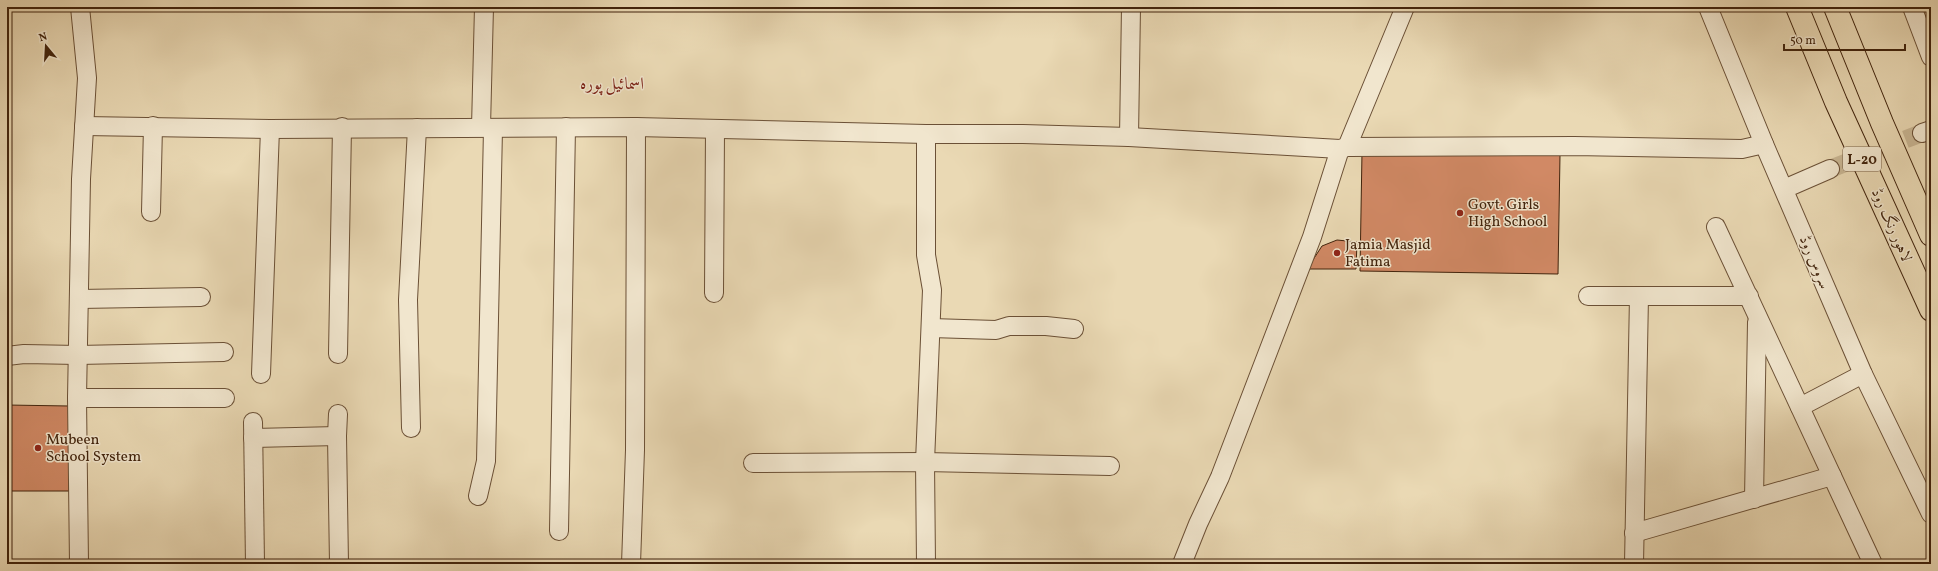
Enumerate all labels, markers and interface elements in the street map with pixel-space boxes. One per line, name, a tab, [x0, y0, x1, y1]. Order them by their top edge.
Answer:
north arrow	[26, 26, 66, 66]
scale bar	[1784, 26, 1905, 52]
text: N	[37, 30, 49, 46]
text: 50 m	[1790, 33, 1816, 49]
district label: اسمائیل پورہ	[580, 73, 644, 96]
road number: L-20	[1843, 147, 1881, 171]
street label: لاہور رنگ روڈ	[1865, 185, 1917, 266]
place label: Govt. Girls High School	[1468, 195, 1547, 233]
marker: Govt. Girls High School	[1455, 208, 1465, 218]
street label: سروس روڈ	[1793, 233, 1834, 292]
place label: Jamia Masjid Fatima	[1345, 235, 1431, 273]
marker: Jamia Masjid Fatima	[1332, 248, 1342, 258]
place label: Mubeen School System	[46, 430, 141, 468]
marker: Mubeen School System	[33, 443, 43, 453]

